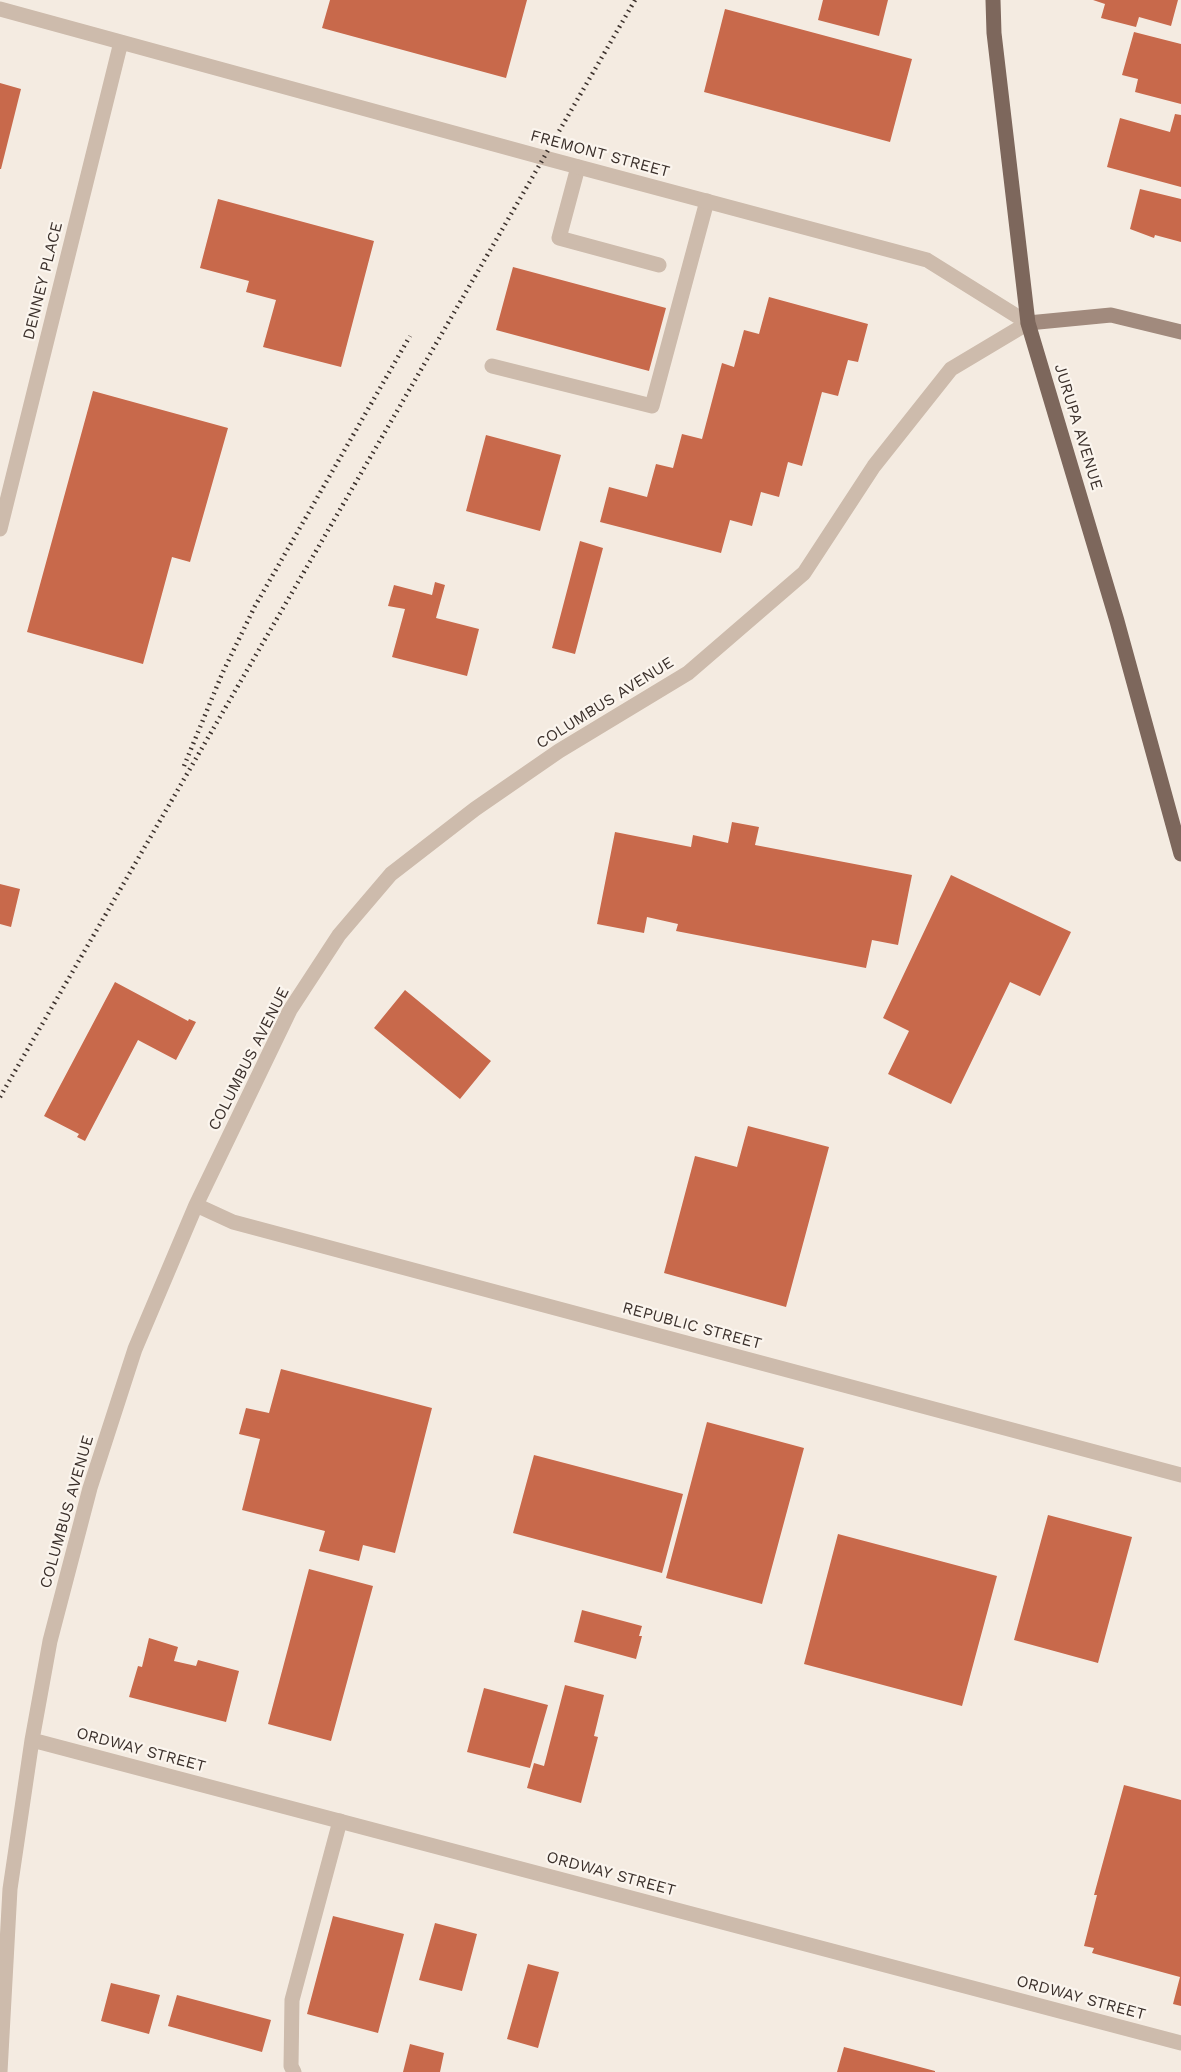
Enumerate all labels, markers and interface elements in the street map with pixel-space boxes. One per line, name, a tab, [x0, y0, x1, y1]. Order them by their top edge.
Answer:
street label: FREMONT STREET	[528, 126, 672, 182]
street label: DENNEY PLACE	[19, 220, 67, 342]
street label: JURUPA AVENUE	[1050, 362, 1106, 492]
street label: COLUMBUS AVENUE	[533, 653, 677, 753]
street label: COLUMBUS AVENUE	[205, 984, 293, 1134]
street label: REPUBLIC STREET	[620, 1298, 764, 1354]
street label: COLUMBUS AVENUE	[36, 1433, 98, 1591]
street label: ORDWAY STREET	[74, 1724, 208, 1776]
street label: ORDWAY STREET	[544, 1848, 678, 1900]
street label: ORDWAY STREET	[1014, 1972, 1148, 2024]

